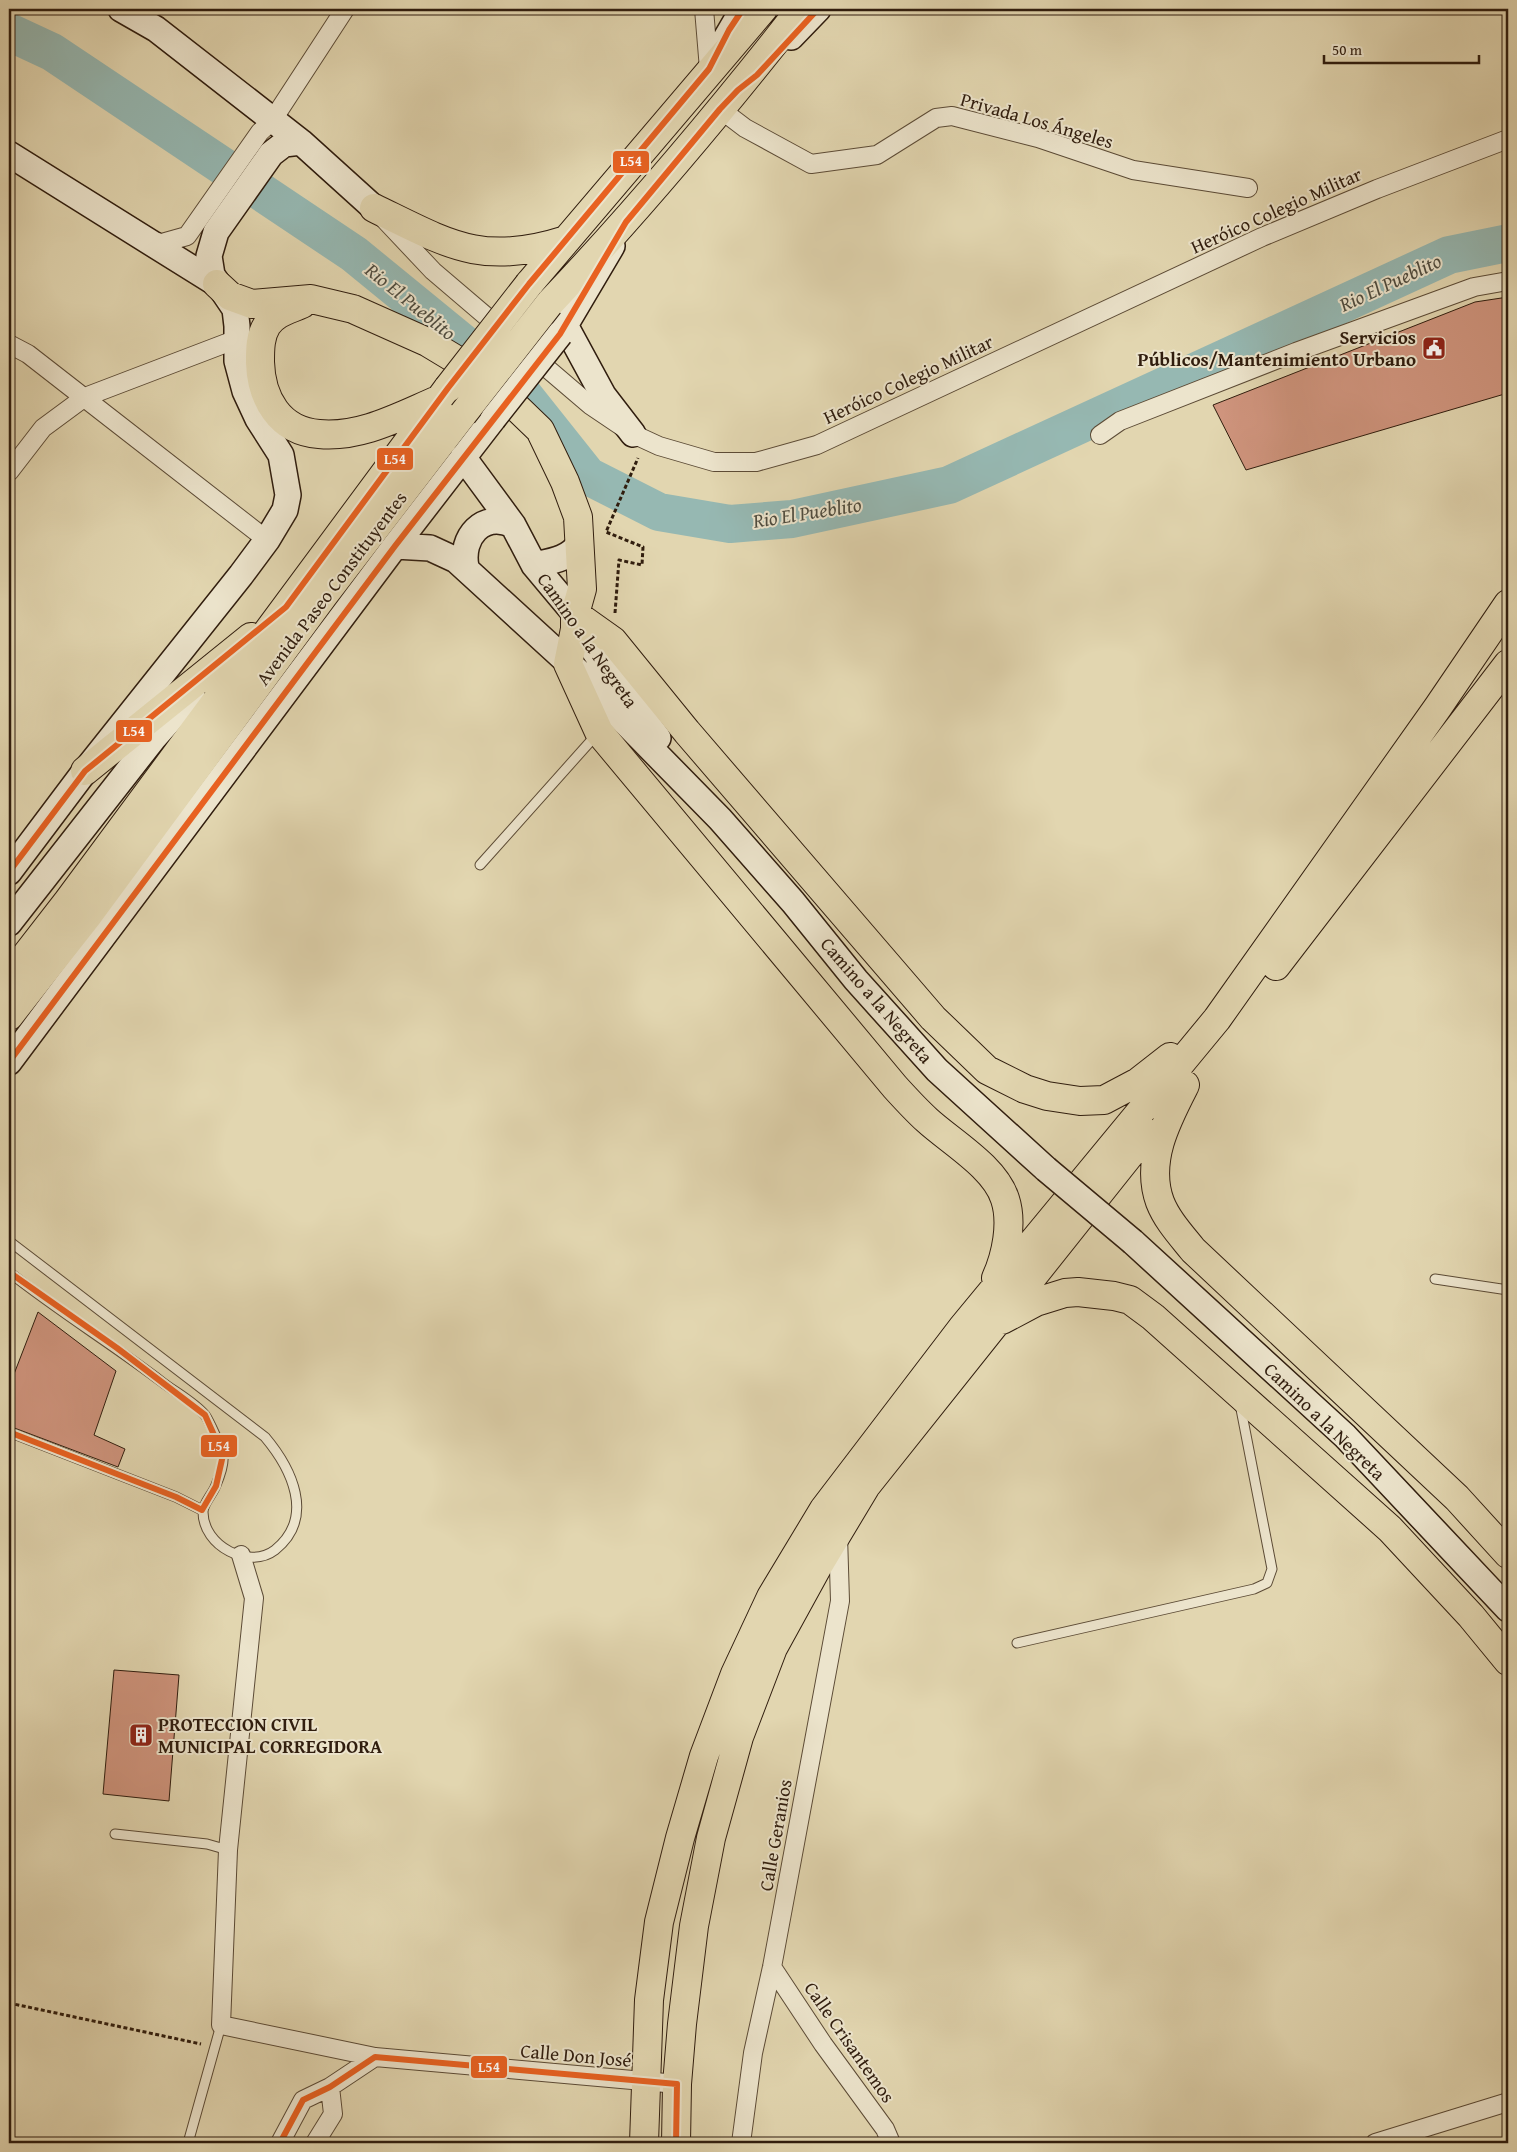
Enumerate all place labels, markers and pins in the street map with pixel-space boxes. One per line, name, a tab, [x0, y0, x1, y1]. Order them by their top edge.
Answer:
place label: Servicios Públicos/Mantenimiento Urbano	[1138, 323, 1416, 373]
public building icon: Servicios Públicos/Mantenimiento Urbano	[1421, 335, 1447, 361]
place label: PROTECCION CIVIL MUNICIPAL CORREGIDORA	[158, 1710, 382, 1760]
building icon: PROTECCION CIVIL MUNICIPAL CORREGIDORA	[128, 1722, 154, 1748]

